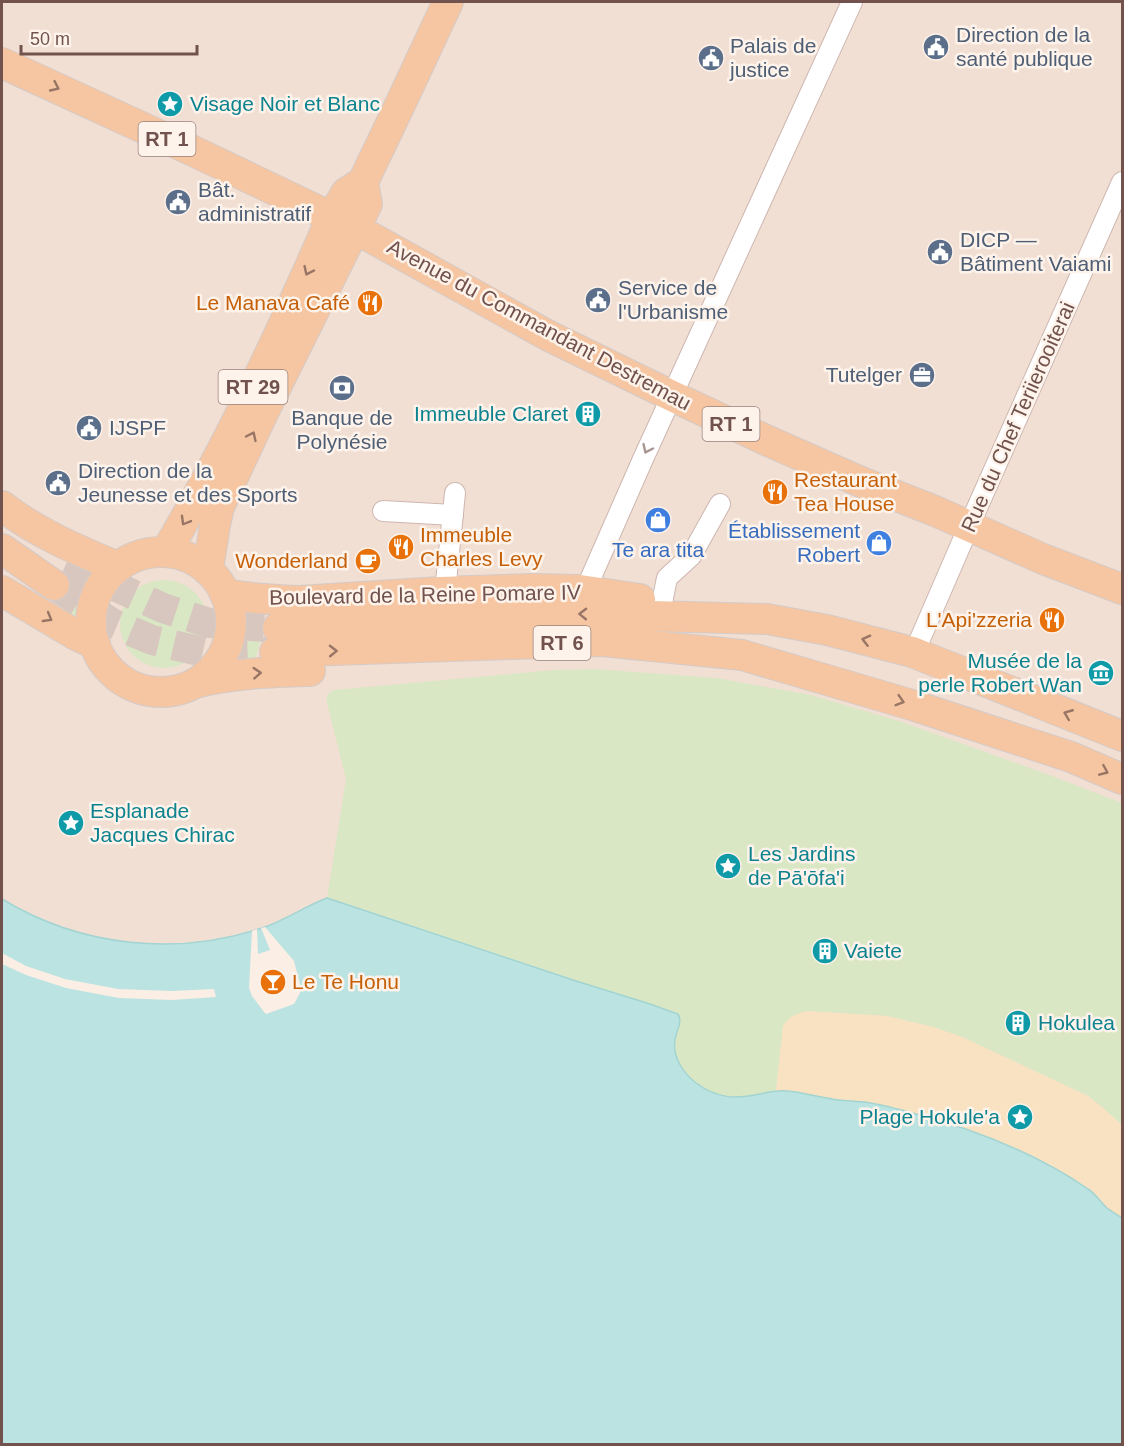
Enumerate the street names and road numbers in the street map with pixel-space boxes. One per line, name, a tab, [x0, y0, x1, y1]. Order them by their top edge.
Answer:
road number: RT 1	[138, 122, 195, 156]
street label: Avenue du Commandant Destremau	[384, 234, 695, 415]
street label: Rue du Chef Teriierooiterai	[956, 298, 1079, 535]
road number: RT 29	[218, 370, 288, 404]
road number: RT 1	[702, 407, 760, 441]
street label: Boulevard de la Reine Pomare IV	[269, 580, 581, 609]
road number: RT 6	[534, 626, 590, 660]

